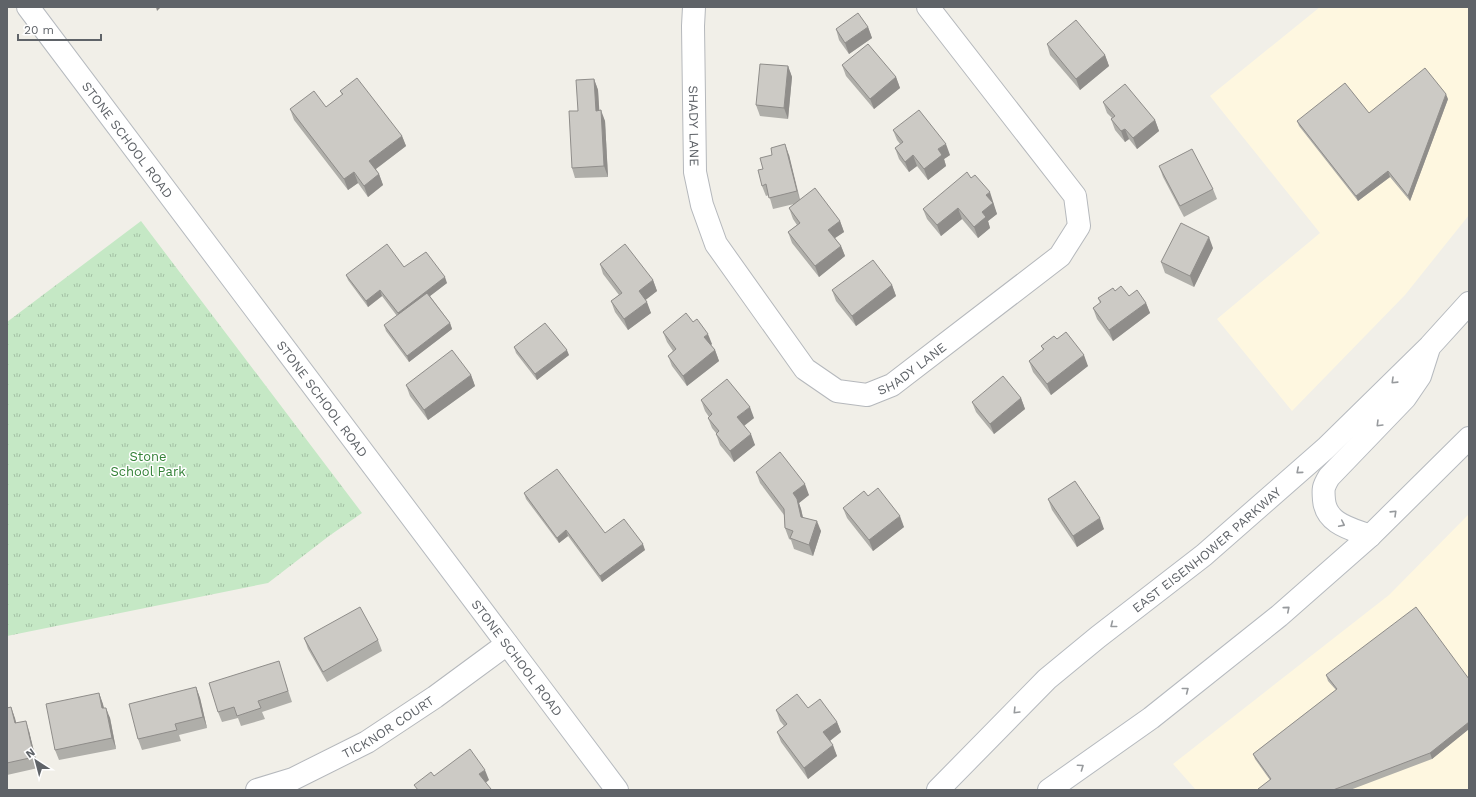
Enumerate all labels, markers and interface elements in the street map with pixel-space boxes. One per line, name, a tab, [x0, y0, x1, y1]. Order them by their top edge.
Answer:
scale bar	[18, 16, 101, 42]
text: 20 m	[24, 23, 54, 37]
street label: STONE SCHOOL ROAD	[79, 79, 176, 201]
street label: SHADY LANE	[686, 85, 702, 167]
street label: STONE SCHOOL ROAD	[274, 338, 371, 460]
street label: SHADY LANE	[875, 339, 949, 398]
one-way arrow	[1391, 376, 1399, 384]
one-way arrow	[1376, 419, 1384, 427]
park label: Stone School Park	[110, 449, 186, 479]
one-way arrow	[1297, 466, 1304, 473]
street label: EAST EISENHOWER PARKWAY	[1129, 484, 1285, 616]
one-way arrow	[1389, 510, 1397, 518]
one-way arrow	[1338, 519, 1345, 527]
street label: STONE SCHOOL ROAD	[468, 597, 566, 719]
one-way arrow	[1282, 607, 1290, 614]
one-way arrow	[1111, 620, 1118, 627]
one-way arrow	[1181, 688, 1188, 695]
street label: TICKNOR COURT	[340, 693, 437, 761]
one-way arrow	[1013, 706, 1021, 714]
north arrow	[16, 741, 56, 781]
text: N	[23, 746, 38, 761]
one-way arrow	[1077, 765, 1084, 772]

